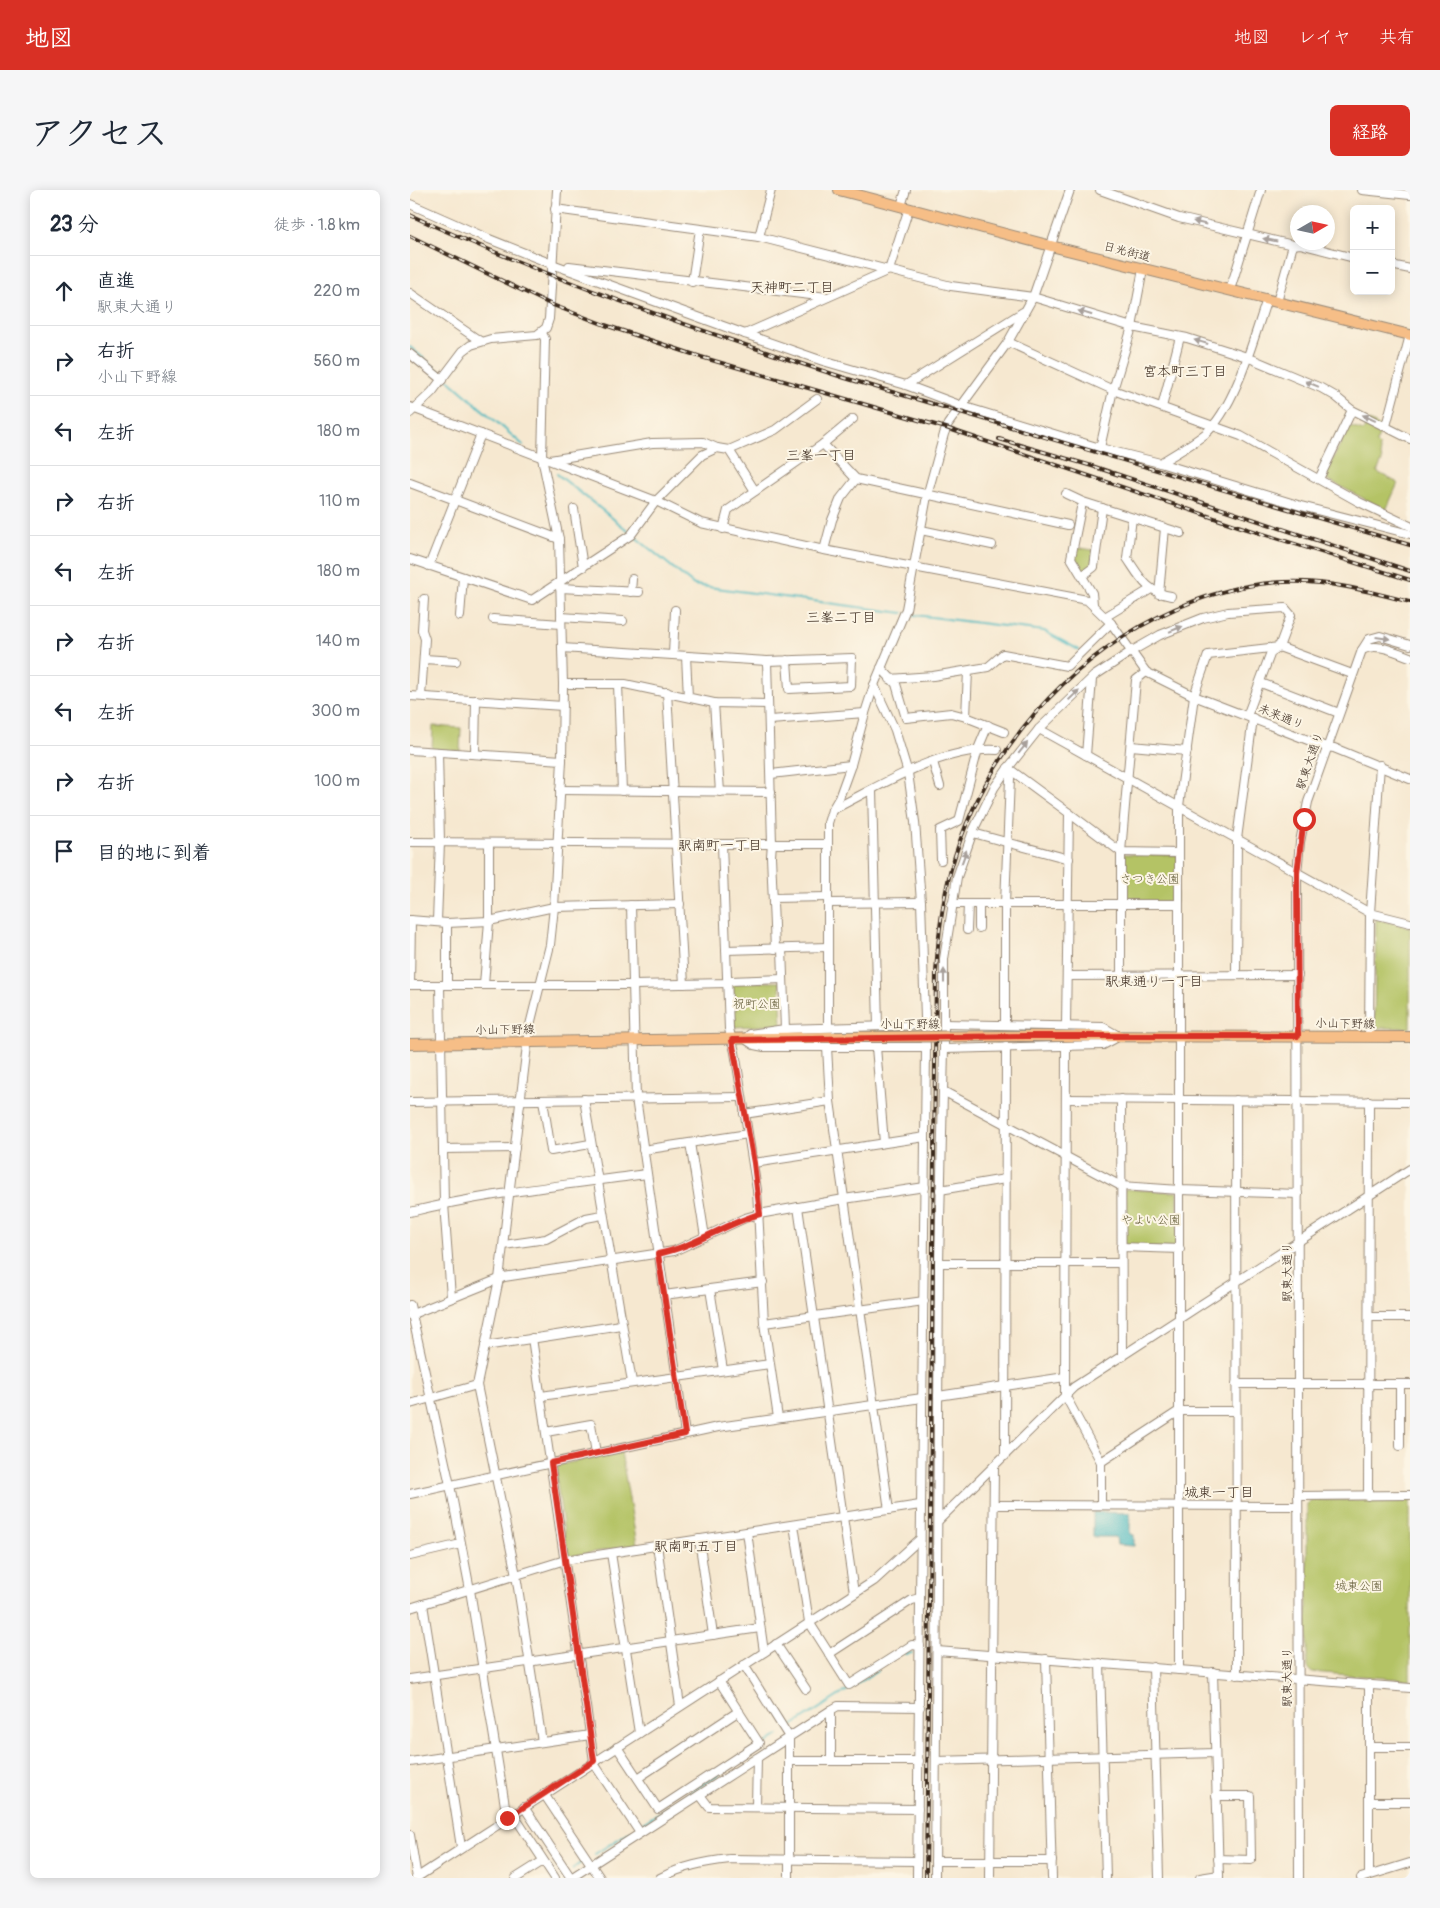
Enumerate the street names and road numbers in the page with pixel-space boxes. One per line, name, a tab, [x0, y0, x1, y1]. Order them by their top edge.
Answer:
street label: 日光街道	[1102, 239, 1152, 265]
street label: 未来通り	[1256, 701, 1306, 733]
street label: 駅東大通り	[1293, 730, 1327, 792]
street label: 小山下野線	[1315, 1016, 1375, 1032]
street label: 小山下野線	[880, 1017, 940, 1032]
street label: 小山下野線	[475, 1022, 535, 1038]
street label: 駅東大通り	[1280, 1242, 1295, 1302]
street label: 駅東大通り	[1280, 1647, 1295, 1707]

